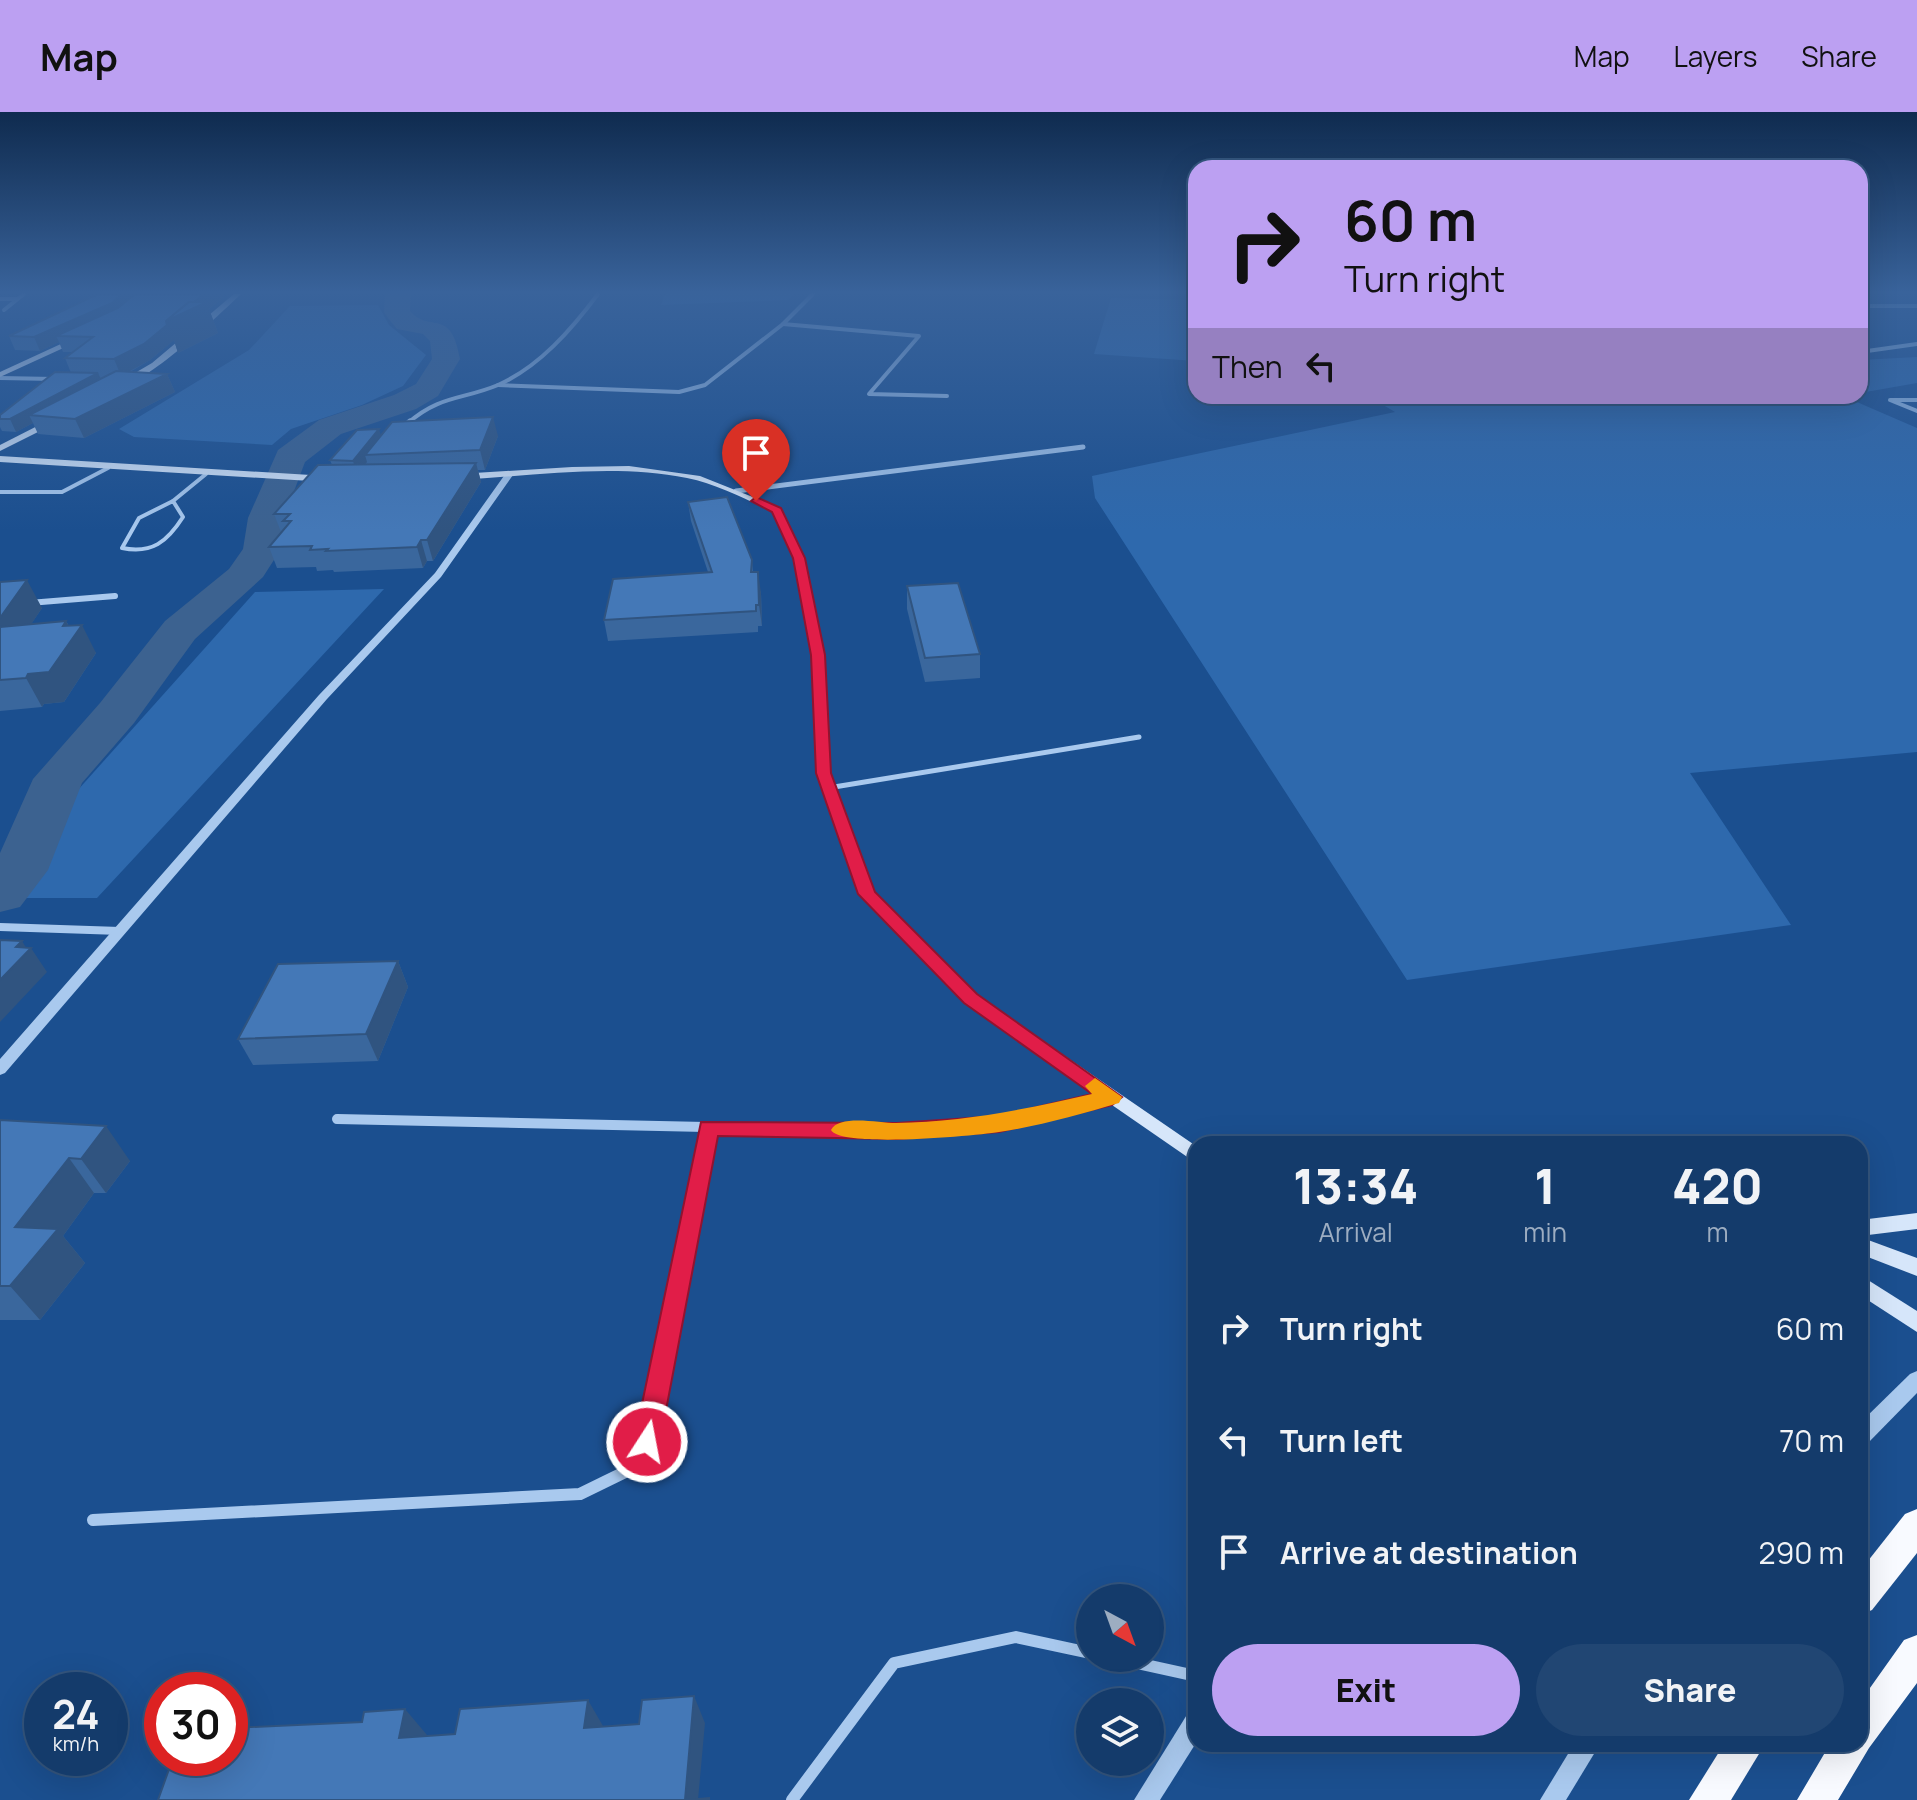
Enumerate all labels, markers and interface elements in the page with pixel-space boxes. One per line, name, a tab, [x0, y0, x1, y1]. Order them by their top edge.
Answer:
text: Map	[40, 30, 118, 82]
text: Map	[1574, 37, 1630, 75]
text: Layers	[1674, 37, 1757, 75]
text: Share	[1801, 37, 1877, 75]
text: 60 m	[1344, 181, 1477, 258]
icon: right	[1212, 192, 1316, 296]
text: Turn right	[1344, 254, 1505, 303]
icon: left	[1299, 344, 1343, 388]
text: Then	[1212, 346, 1283, 387]
pin	[722, 419, 790, 501]
icon: arrive	[734, 431, 778, 475]
text: 13:34	[1293, 1153, 1418, 1218]
text: 1	[1534, 1153, 1556, 1218]
text: 420	[1672, 1153, 1763, 1218]
text: Arrival	[1319, 1214, 1393, 1250]
text: min	[1523, 1214, 1567, 1250]
text: m	[1706, 1214, 1728, 1250]
icon: right	[1212, 1306, 1256, 1350]
text: Turn right	[1280, 1308, 1423, 1349]
text: 60 m	[1776, 1308, 1844, 1349]
position arrow	[605, 1400, 689, 1484]
icon: left	[1212, 1418, 1256, 1462]
text: Turn left	[1280, 1420, 1403, 1461]
text: 70 m	[1779, 1420, 1844, 1461]
icon: arrive	[1212, 1530, 1256, 1574]
text: Arrive at destination	[1280, 1532, 1578, 1573]
text: 290 m	[1759, 1532, 1844, 1573]
north arrow	[1076, 1584, 1164, 1672]
map controls	[1076, 1584, 1164, 1776]
button: Exit	[1212, 1644, 1520, 1736]
button: Share	[1536, 1644, 1844, 1736]
speed limit sign: 30	[144, 1672, 248, 1776]
text: 24	[52, 1686, 100, 1741]
button: layers	[1076, 1688, 1164, 1776]
text: km/h	[53, 1730, 99, 1757]

